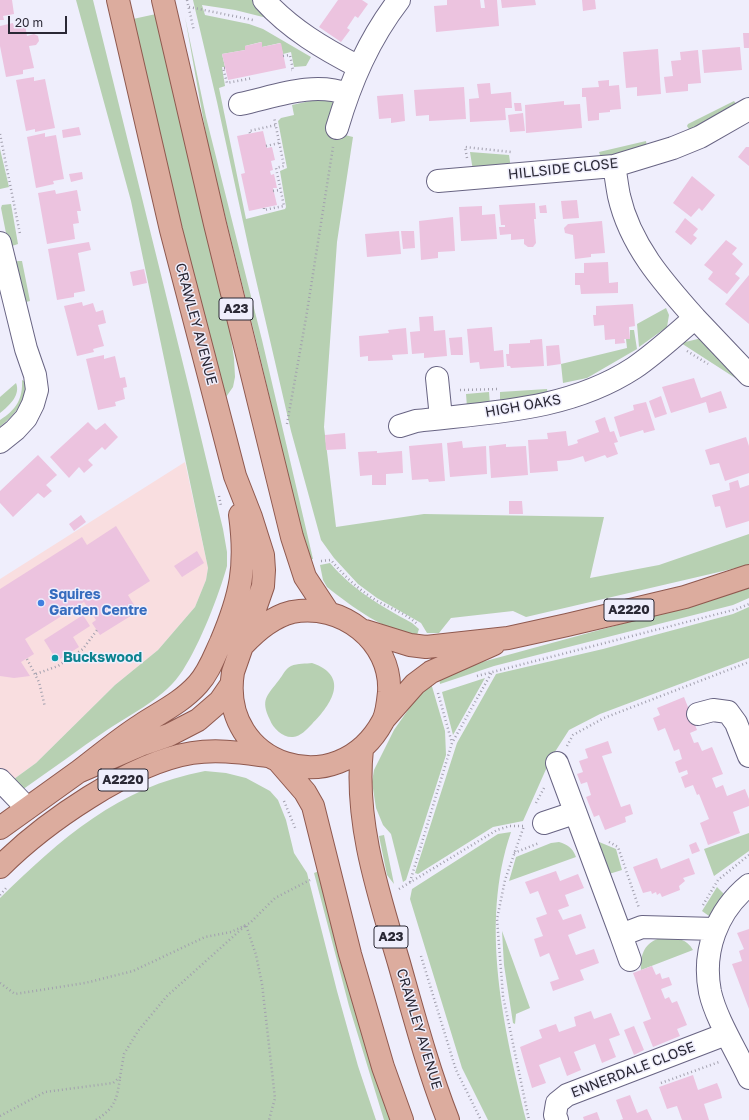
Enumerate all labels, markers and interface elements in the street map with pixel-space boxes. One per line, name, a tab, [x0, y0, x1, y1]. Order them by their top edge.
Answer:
scale bar	[10, 8, 69, 34]
text: 20 m	[15, 15, 43, 30]
street label: HILLSIDE CLOSE	[507, 155, 619, 183]
street label: CRAWLEY AVENUE	[172, 261, 220, 387]
road number: A23	[219, 298, 253, 320]
street label: HIGH OAKS	[484, 391, 562, 421]
place label: Squires Garden Centre	[49, 587, 147, 620]
marker: Squires Garden Centre	[36, 598, 46, 608]
road number: A2220	[604, 599, 654, 621]
place label: Buckswood	[63, 650, 142, 666]
marker: Buckswood	[50, 653, 60, 663]
road number: A2220	[98, 769, 148, 791]
road number: A23	[374, 926, 408, 948]
street label: CRAWLEY AVENUE	[393, 966, 445, 1092]
street label: ENNERDALE CLOSE	[569, 1039, 697, 1101]

